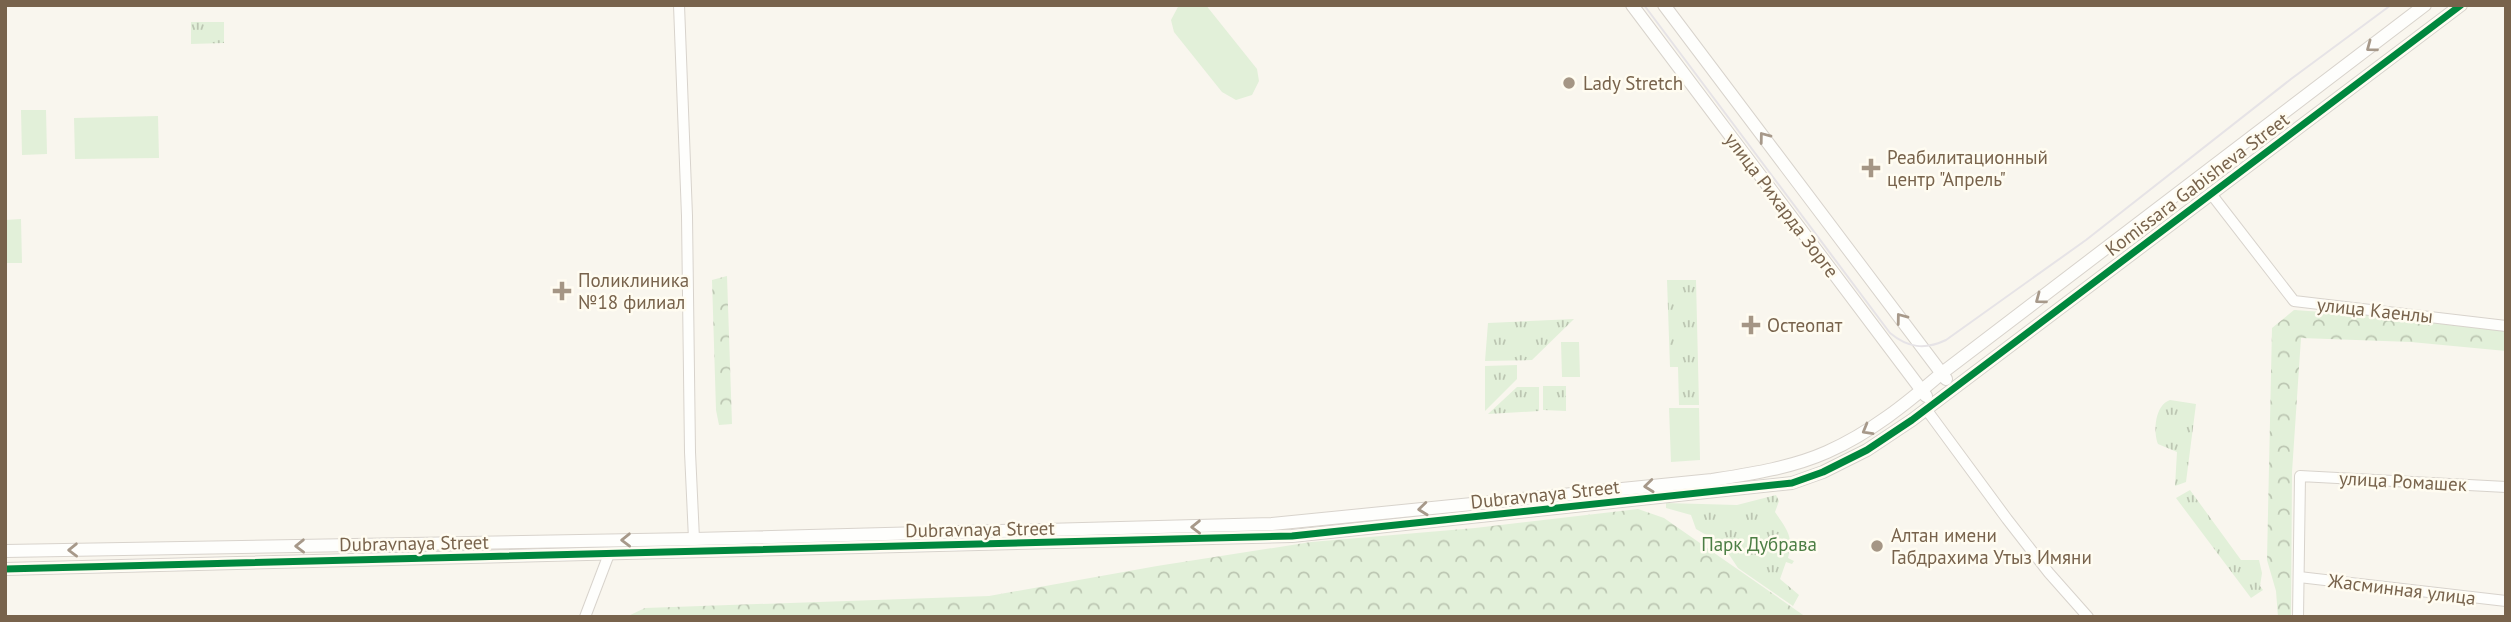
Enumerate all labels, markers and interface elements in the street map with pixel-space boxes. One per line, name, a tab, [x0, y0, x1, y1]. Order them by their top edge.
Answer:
one-way arrow	[2366, 38, 2379, 51]
place label: Lady Stretch	[1583, 71, 1683, 95]
marker: Lady Stretch	[1561, 75, 1577, 91]
street label: Komissara Gabisheva Street	[2100, 107, 2294, 261]
street label: улица Рихарда Зорге	[1720, 128, 1844, 282]
one-way arrow	[1759, 132, 1772, 145]
place label: Реабилитационный центр "Апрель"	[1887, 145, 2048, 191]
marker: Реабилитационный центр "Апрель"	[1861, 158, 1881, 178]
place label: Поликлиника №18 филиал	[578, 268, 689, 314]
marker: Поликлиника №18 филиал	[552, 281, 572, 301]
one-way arrow	[2035, 290, 2047, 303]
street label: улица Каенлы	[2316, 292, 2434, 328]
place label: Остеопат	[1767, 313, 1843, 337]
one-way arrow	[1897, 314, 1909, 326]
marker: Остеопат	[1741, 315, 1761, 335]
one-way arrow	[1861, 422, 1874, 435]
street label: улица Ромашек	[2338, 466, 2468, 496]
street label: Dubravnaya Street	[1469, 474, 1621, 514]
one-way arrow	[1643, 478, 1655, 493]
one-way arrow	[1417, 501, 1428, 516]
street label: Dubravnaya Street	[905, 516, 1056, 542]
one-way arrow	[1190, 519, 1201, 534]
place label: Алтан имени Габдрахима Утыз Имяни	[1891, 523, 2092, 569]
street label: Dubravnaya Street	[339, 530, 490, 556]
one-way arrow	[620, 532, 630, 548]
park label: Парк Дубрава	[1701, 532, 1817, 556]
one-way arrow	[294, 538, 305, 554]
marker: Алтан имени Габдрахима Утыз Имяни	[1869, 538, 1885, 554]
one-way arrow	[67, 542, 78, 557]
street label: Жасминная улица	[2326, 568, 2477, 610]

